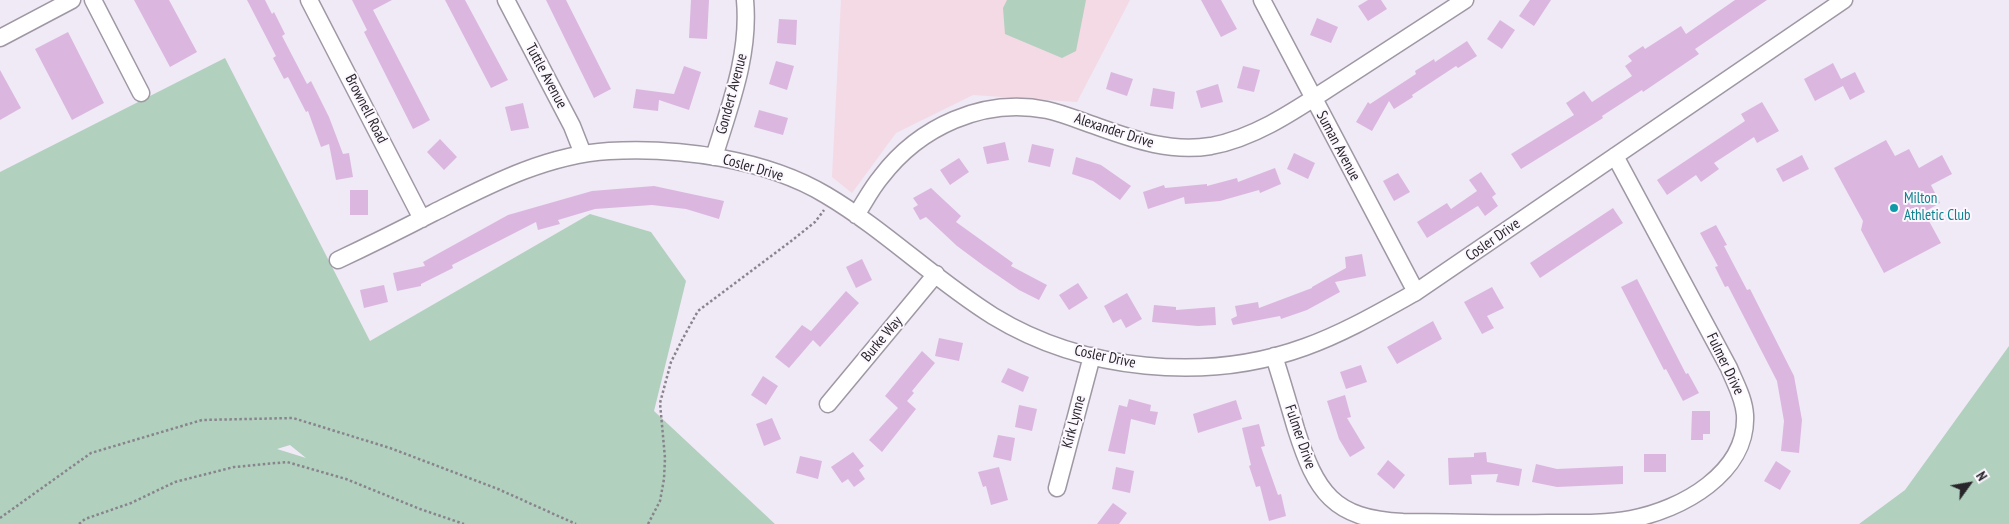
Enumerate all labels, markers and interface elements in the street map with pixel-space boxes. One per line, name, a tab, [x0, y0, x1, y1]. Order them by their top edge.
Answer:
street label: Tuttle Avenue	[521, 40, 571, 112]
street label: Gondert Avenue	[713, 52, 751, 136]
street label: Brownell Road	[341, 72, 391, 146]
street label: Suman Avenue	[1312, 108, 1364, 184]
street label: Alexander Drive	[1072, 110, 1156, 152]
street label: Cosler Drive	[721, 151, 785, 185]
place label: Milton Athletic Club	[1904, 190, 1971, 225]
marker: Milton Athletic Club	[1888, 202, 1900, 214]
street label: Cosler Drive	[1462, 215, 1524, 265]
street label: Burke Way	[858, 313, 906, 365]
street label: Fulmer Drive	[1702, 330, 1748, 398]
street label: Cosler Drive	[1073, 342, 1137, 372]
street label: Kirk Lynne	[1058, 394, 1090, 450]
street label: Fulmer Drive	[1281, 403, 1319, 471]
north arrow	[1944, 459, 1994, 509]
text: N	[1972, 468, 1991, 484]

